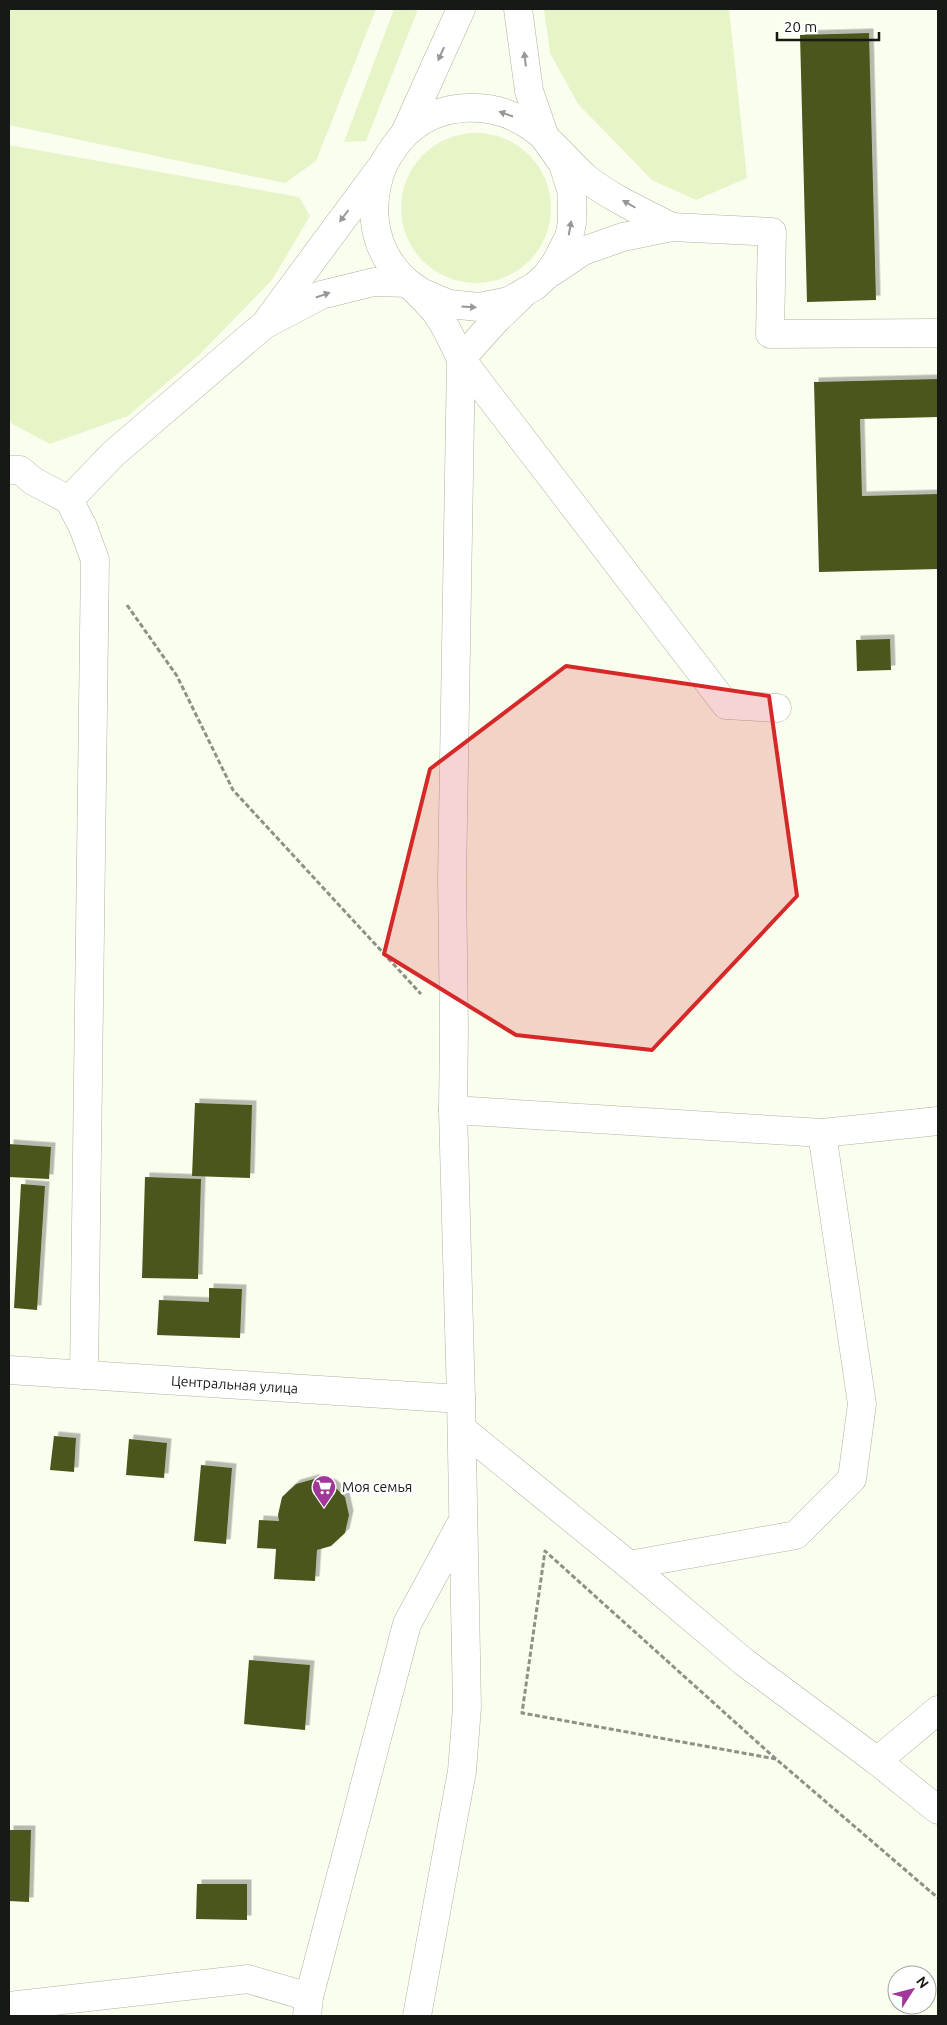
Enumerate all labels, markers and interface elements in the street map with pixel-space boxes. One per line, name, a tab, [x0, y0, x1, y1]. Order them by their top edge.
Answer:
scale bar	[777, 10, 880, 42]
text: 20 m	[784, 18, 817, 35]
one-way arrow	[437, 47, 445, 61]
one-way arrow	[521, 51, 529, 67]
one-way arrow	[498, 110, 513, 118]
one-way arrow	[621, 200, 636, 208]
one-way arrow	[338, 209, 349, 222]
one-way arrow	[567, 220, 575, 236]
one-way arrow	[316, 291, 331, 299]
one-way arrow	[461, 303, 477, 311]
street label: Центральная улица	[170, 1372, 299, 1397]
supermarket icon: Моя семья	[311, 1474, 337, 1508]
place label: Моя семья	[342, 1479, 412, 1495]
north arrow	[887, 1965, 937, 2015]
text: N	[913, 1973, 932, 1991]

